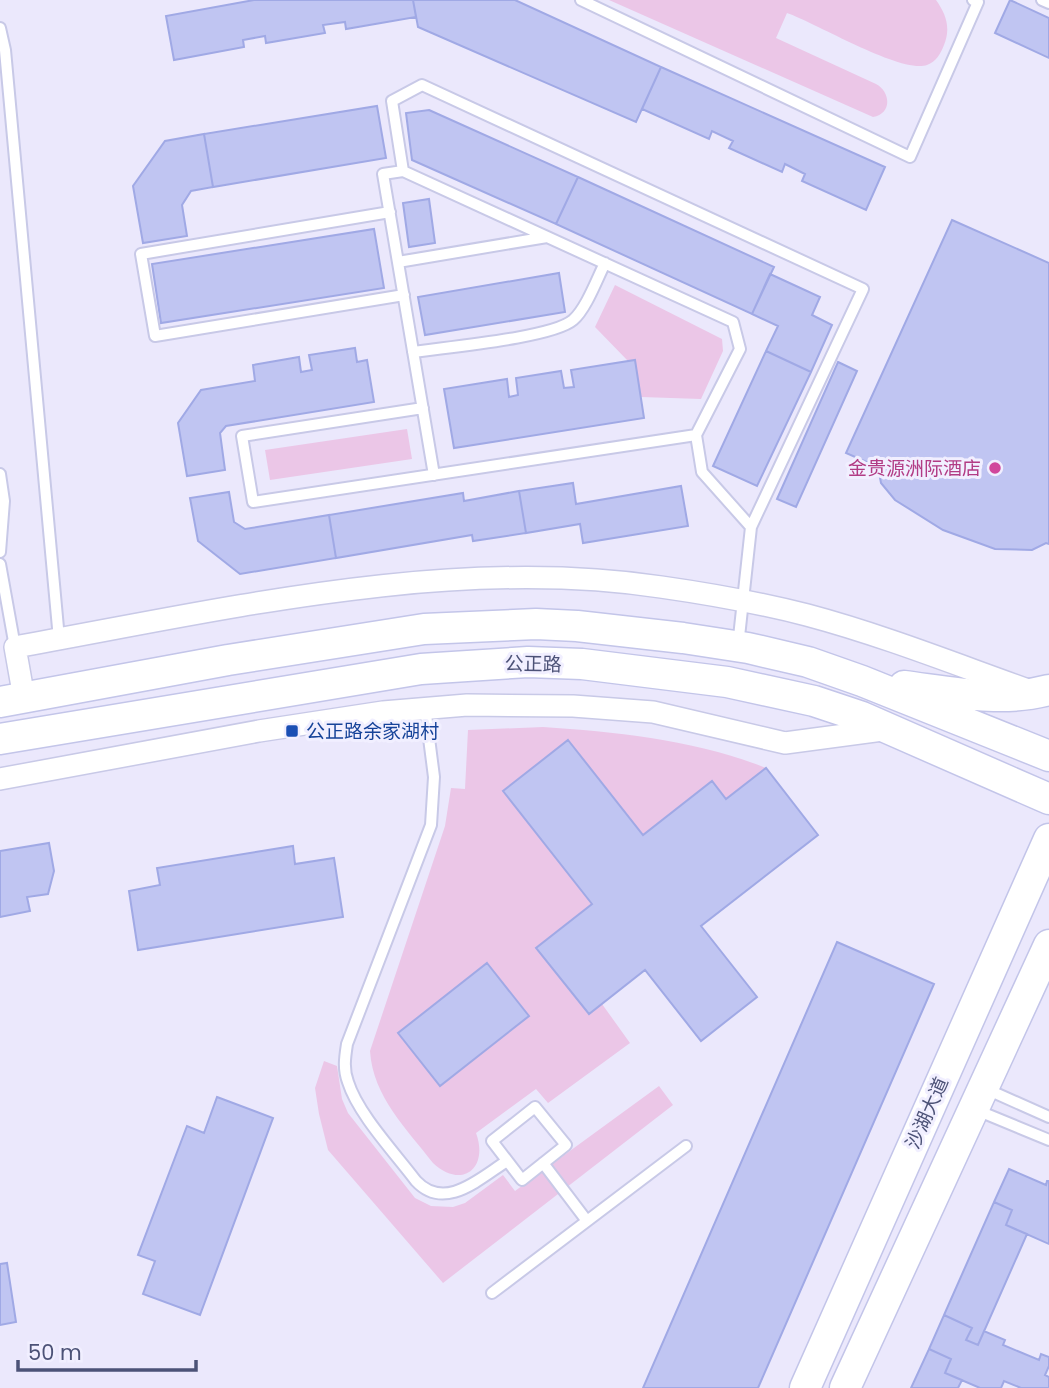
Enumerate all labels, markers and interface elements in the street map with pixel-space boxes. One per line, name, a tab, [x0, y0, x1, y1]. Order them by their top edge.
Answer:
place label: 金贵源洲际酒店	[848, 455, 981, 482]
marker: 金贵源洲际酒店	[987, 460, 1003, 476]
street label: 公正路	[504, 650, 562, 678]
place label: 公正路余家湖村	[306, 718, 439, 745]
marker: 公正路余家湖村	[284, 723, 300, 739]
street label: 沙湖大道	[899, 1073, 955, 1153]
scale bar	[18, 1328, 196, 1372]
text: 50 m	[28, 1338, 82, 1367]

